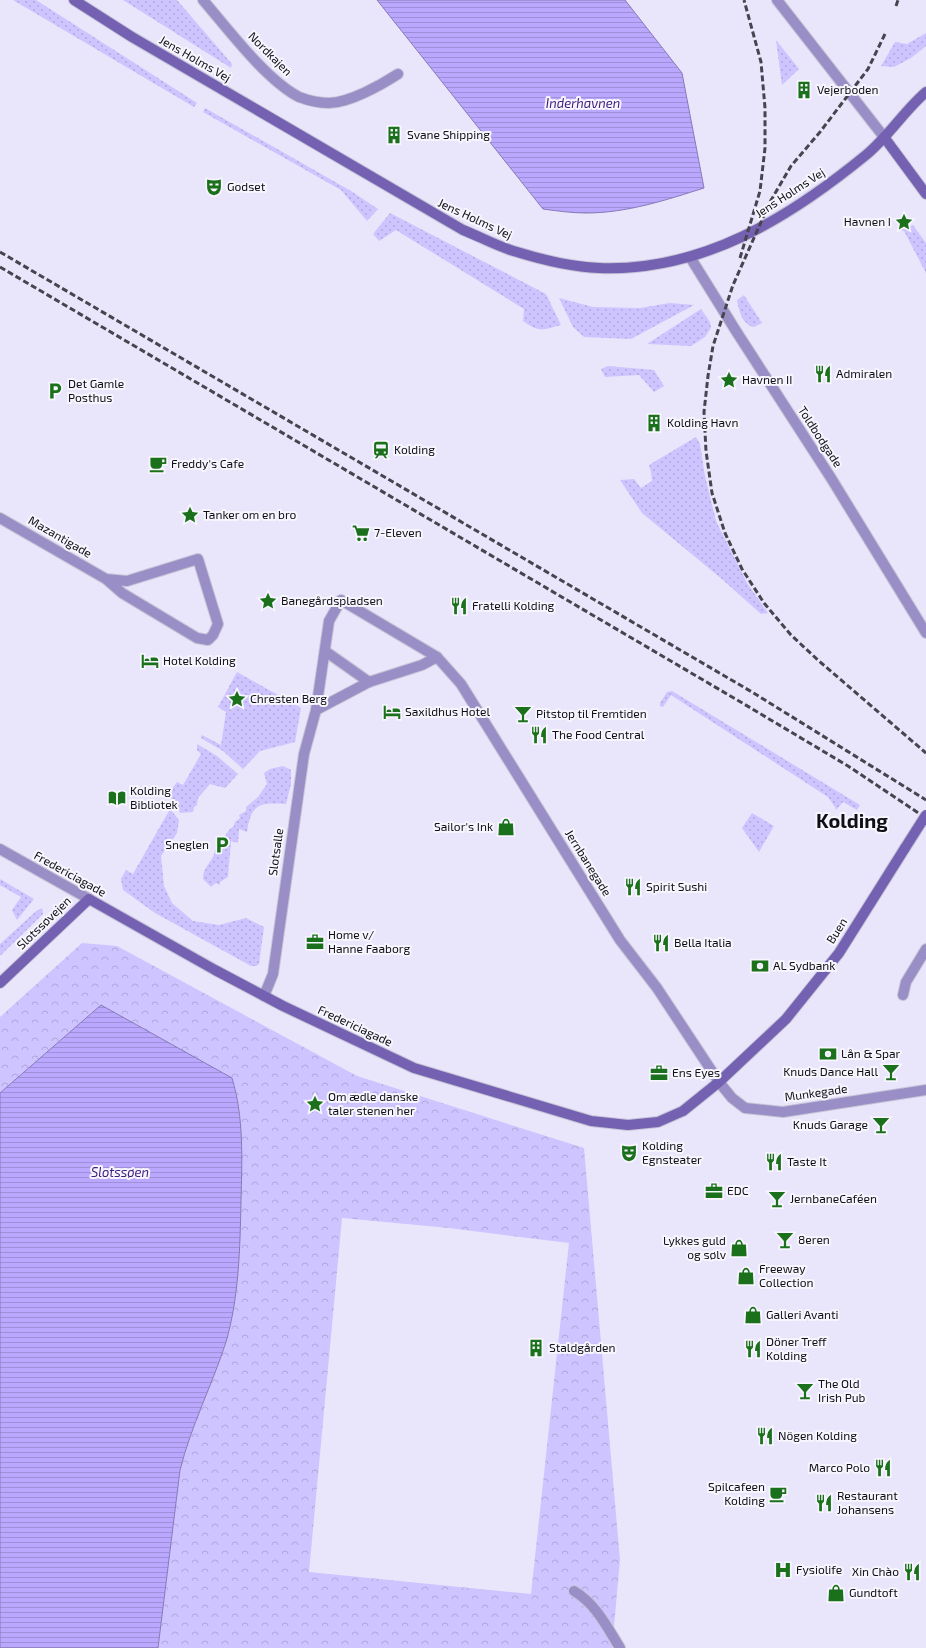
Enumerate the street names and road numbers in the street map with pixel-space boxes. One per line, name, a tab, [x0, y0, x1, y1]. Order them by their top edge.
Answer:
street label: Nordkajen	[245, 29, 295, 79]
street label: Jens Holms Vej	[157, 32, 234, 85]
street label: Jens Holms Vej	[752, 165, 827, 221]
street label: Jens Holms Vej	[436, 195, 515, 242]
street label: Toldbodgade	[796, 403, 846, 470]
street label: Mazantigade	[26, 512, 95, 560]
street label: Slotsalle	[265, 827, 285, 877]
street label: Jernbanegade	[563, 827, 615, 898]
street label: Fredericiagade	[32, 848, 109, 899]
street label: Slotssøvejen	[13, 893, 74, 952]
street label: Buen	[823, 915, 849, 946]
street label: Fredericiagade	[316, 1002, 395, 1048]
street label: Munkegade	[784, 1081, 848, 1103]

